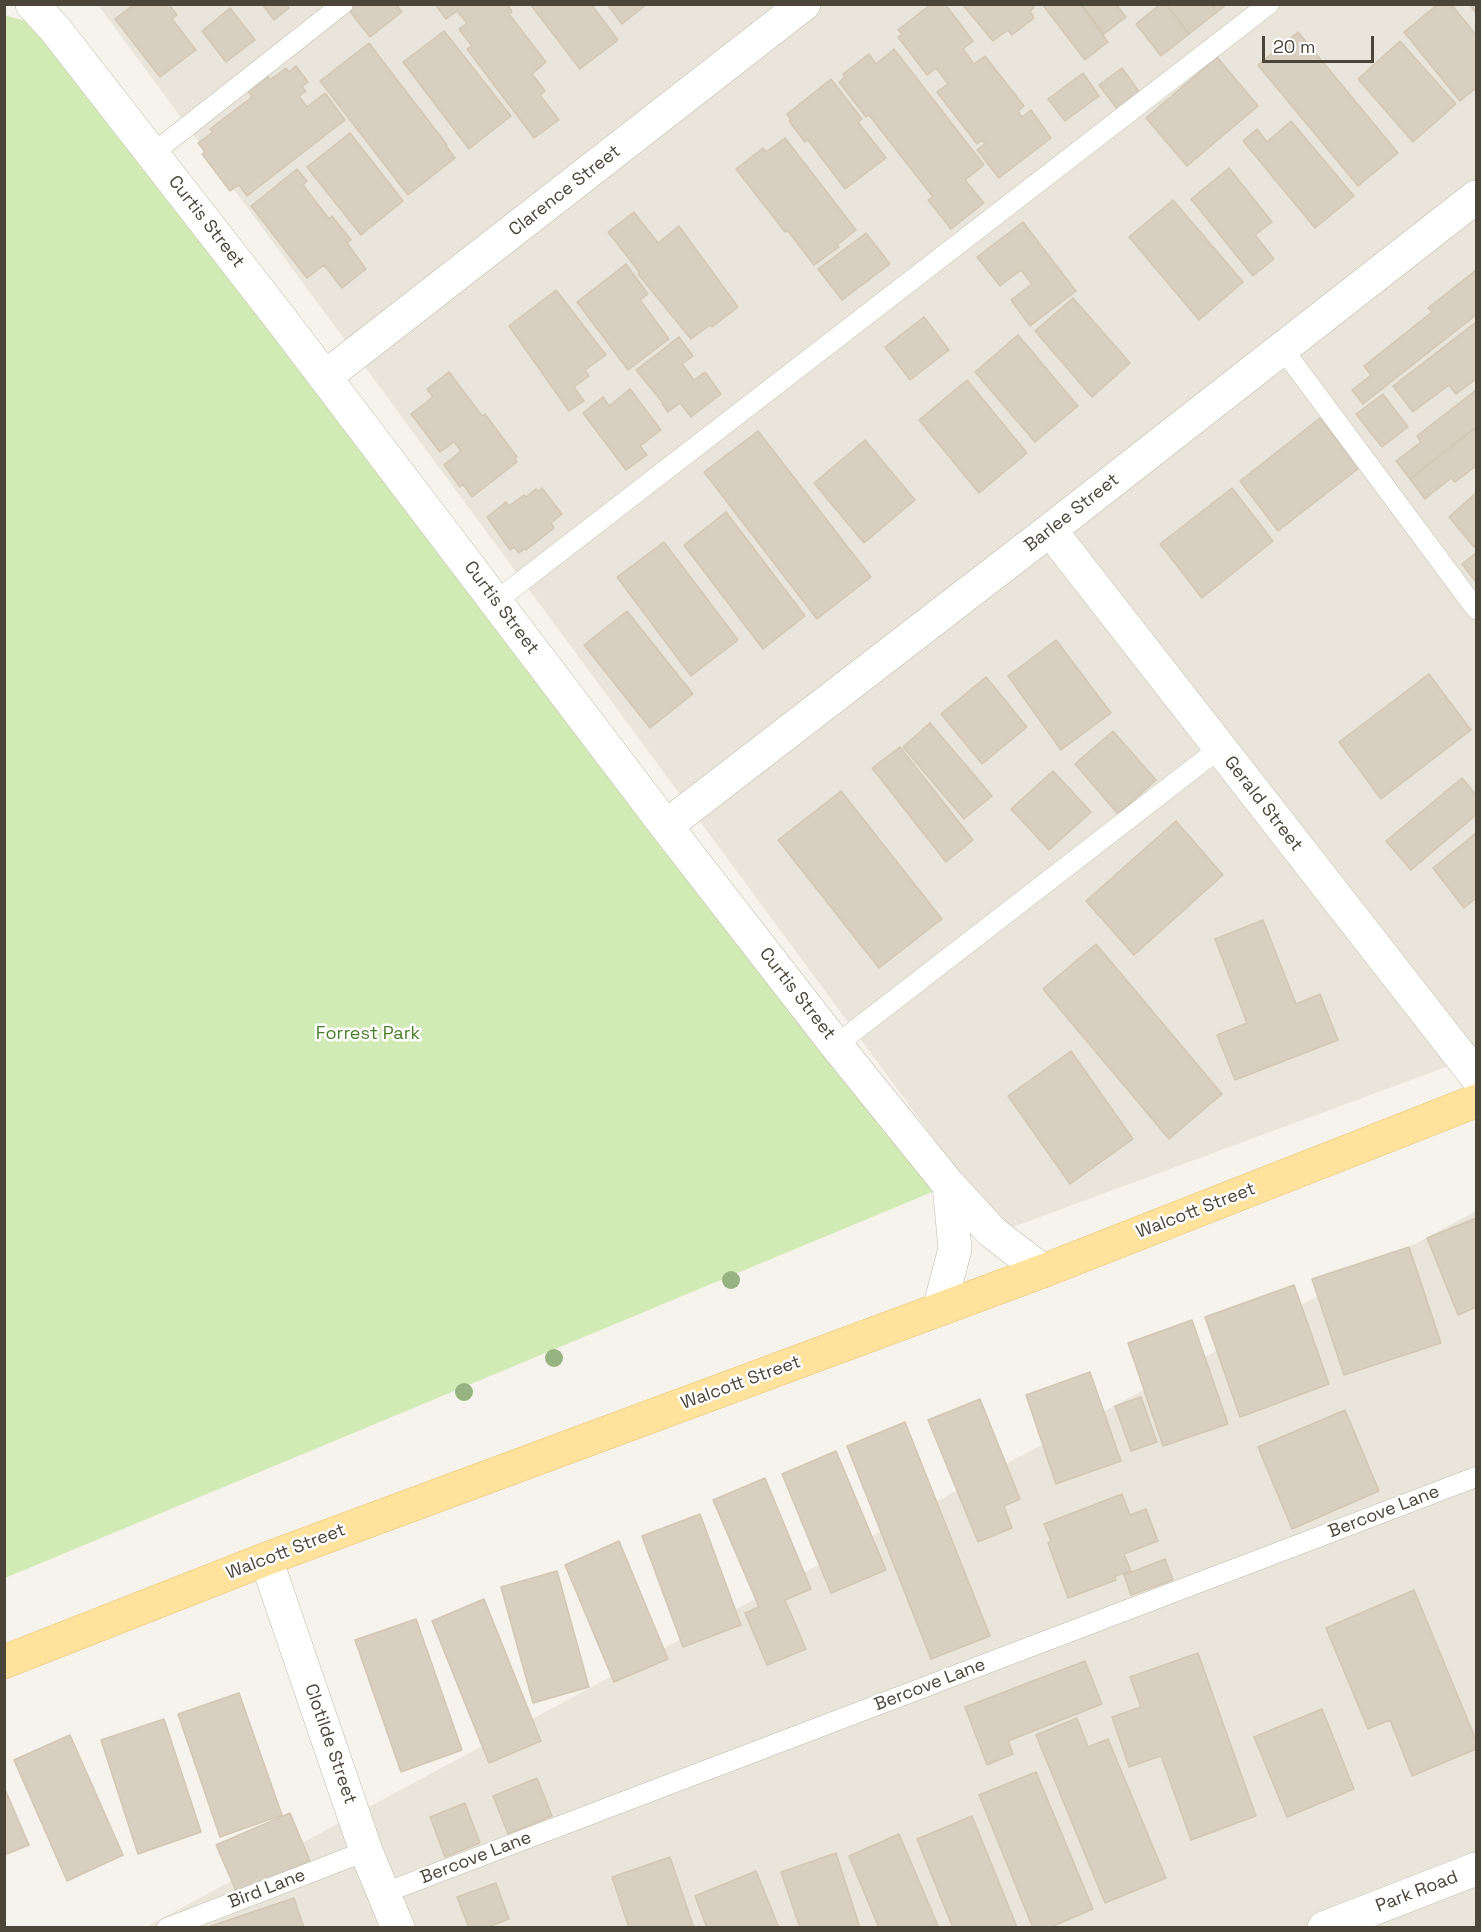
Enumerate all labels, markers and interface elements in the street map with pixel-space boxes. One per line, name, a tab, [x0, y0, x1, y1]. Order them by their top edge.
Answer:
scale bar	[1265, 24, 1378, 62]
text: 20 m	[1273, 35, 1316, 58]
street label: Clarence Street	[505, 141, 625, 241]
street label: Curtis Street	[163, 172, 249, 272]
street label: Barlee Street	[1020, 469, 1124, 557]
street label: Curtis Street	[459, 557, 543, 659]
street label: Gerald Street	[1219, 752, 1307, 856]
street label: Curtis Street	[754, 944, 840, 1044]
park label: Forrest Park	[316, 1023, 420, 1045]
street label: Walcott Street	[1133, 1178, 1259, 1244]
street label: Walcott Street	[678, 1351, 804, 1415]
street label: Bercove Lane	[1326, 1481, 1442, 1543]
street label: Walcott Street	[223, 1519, 349, 1585]
street label: Bercove Lane	[872, 1654, 988, 1716]
street label: Clotilde Street	[299, 1681, 361, 1807]
street label: Bercove Lane	[418, 1827, 534, 1889]
street label: Bird Lane	[225, 1864, 309, 1914]
street label: Park Road	[1373, 1866, 1461, 1918]

